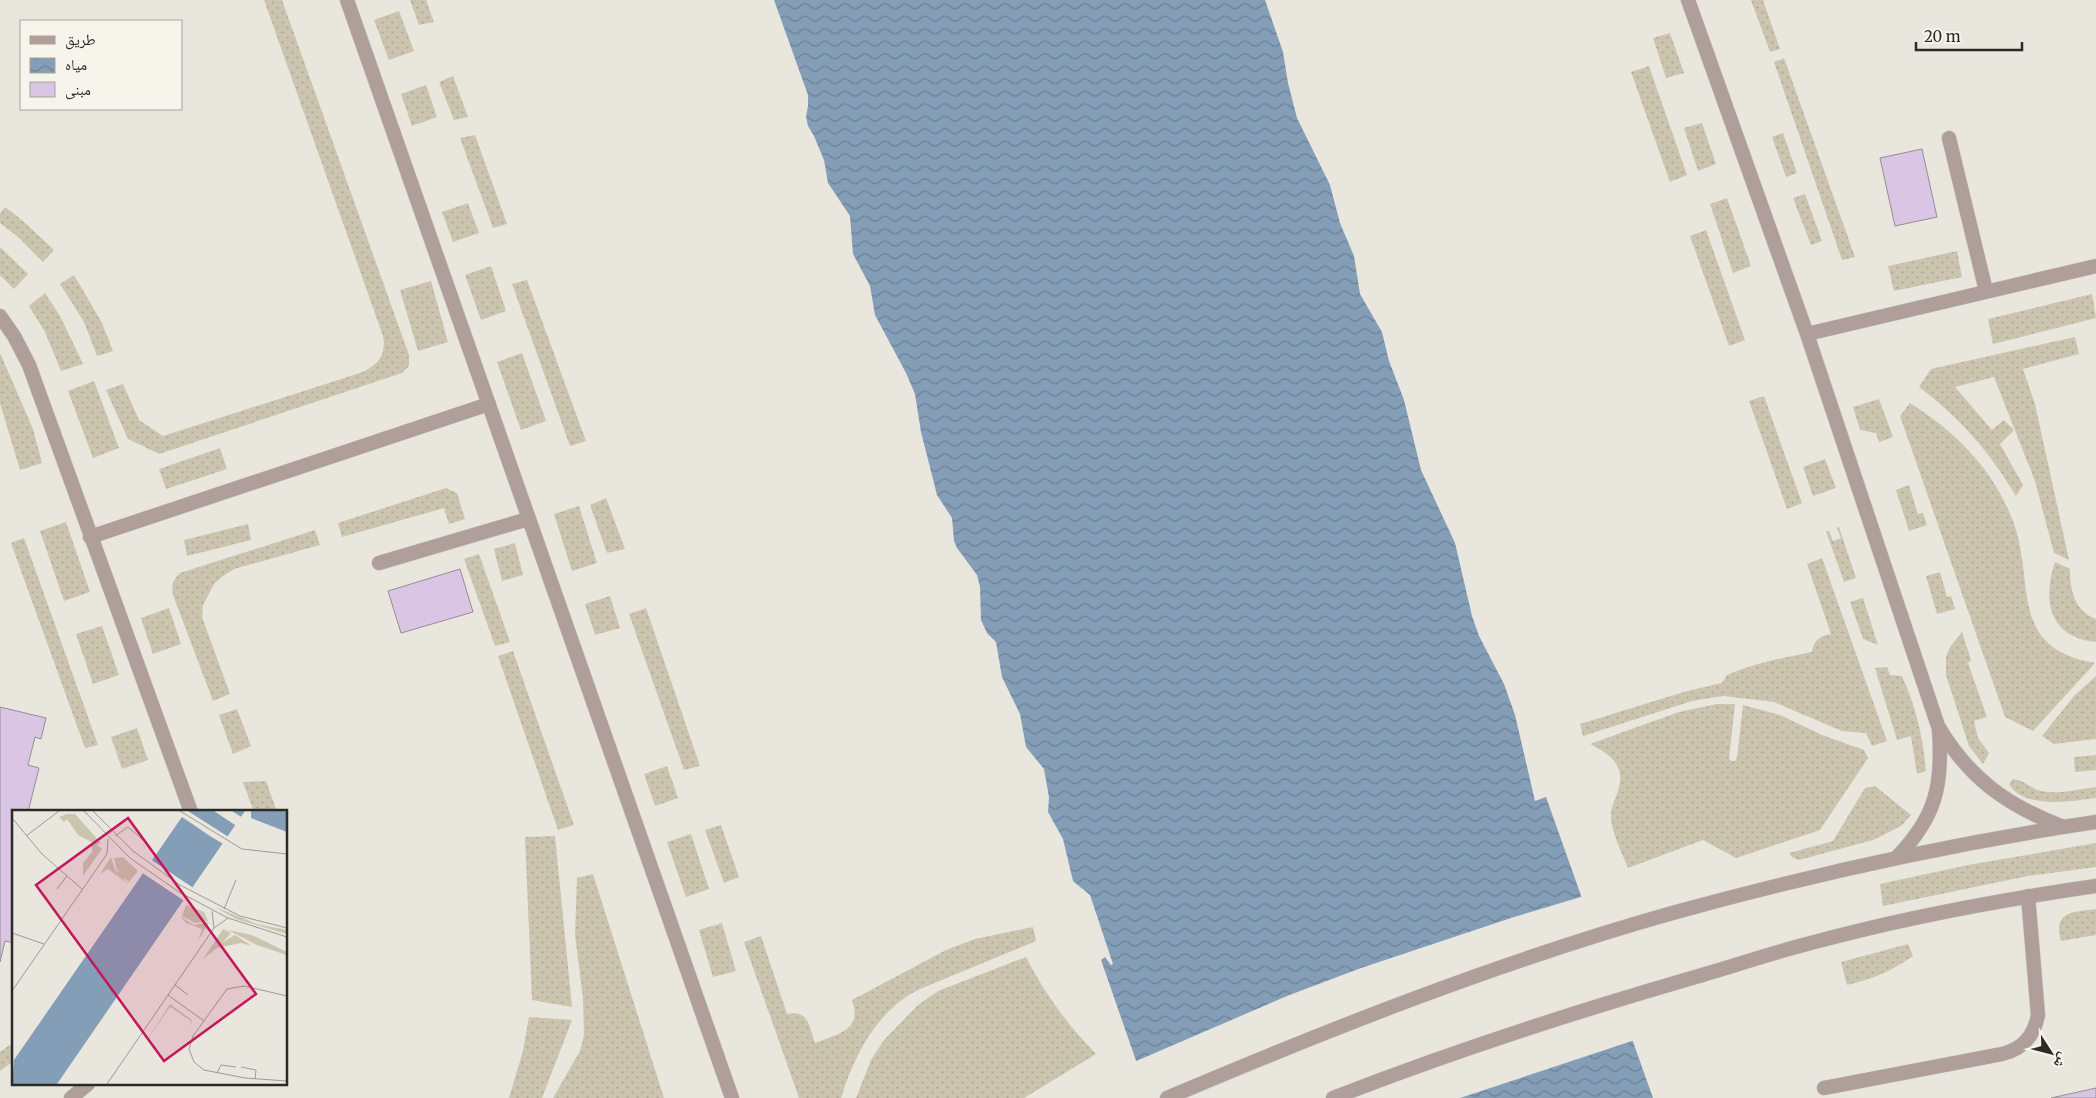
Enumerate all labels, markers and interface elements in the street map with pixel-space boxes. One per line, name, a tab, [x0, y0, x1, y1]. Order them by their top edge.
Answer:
legend	[20, 20, 182, 110]
scale bar	[1916, 20, 2022, 52]
text: 20 m	[1924, 27, 1961, 46]
text: طريق	[65, 30, 96, 50]
text: مياه	[65, 55, 87, 74]
text: مبنى	[65, 80, 91, 100]
inset map	[12, 810, 288, 1086]
north arrow	[2026, 1028, 2076, 1078]
text: ش	[2050, 1049, 2073, 1072]

